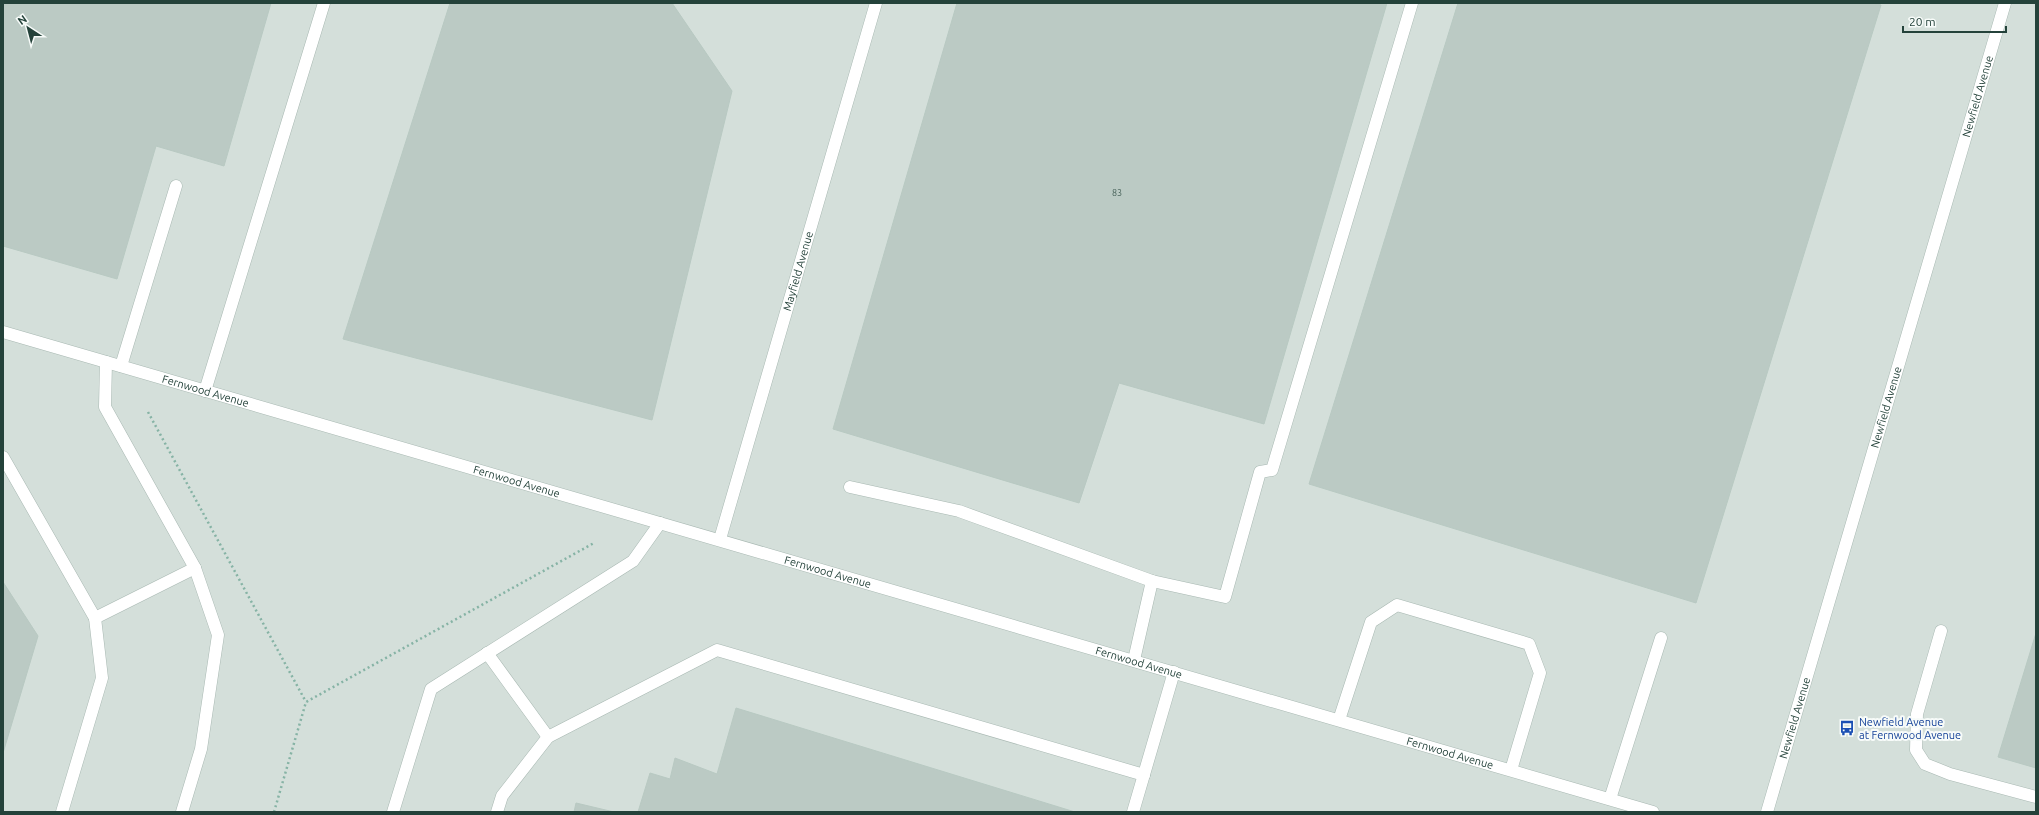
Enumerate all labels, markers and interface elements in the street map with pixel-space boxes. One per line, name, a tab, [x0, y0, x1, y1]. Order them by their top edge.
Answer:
north arrow	[8, 8, 48, 48]
scale bar	[1903, 8, 2006, 34]
text: N	[15, 13, 29, 27]
text: 20 m	[1909, 15, 1936, 28]
street label: Newfield Avenue	[1960, 54, 1995, 139]
house number: 83	[1112, 188, 1122, 198]
street label: Mayfield Avenue	[781, 230, 815, 312]
street label: Newfield Avenue	[1868, 365, 1904, 449]
street label: Fernwood Avenue	[161, 373, 250, 409]
street label: Fernwood Avenue	[472, 463, 561, 500]
street label: Fernwood Avenue	[783, 554, 873, 590]
street label: Fernwood Avenue	[1094, 644, 1184, 681]
street label: Newfield Avenue	[1777, 676, 1812, 760]
place label: Newfield Avenue at Fernwood Avenue	[1859, 716, 1961, 741]
bus stop icon: Newfield Avenue at Fernwood Avenue	[1838, 719, 1856, 737]
street label: Fernwood Avenue	[1405, 735, 1495, 771]

